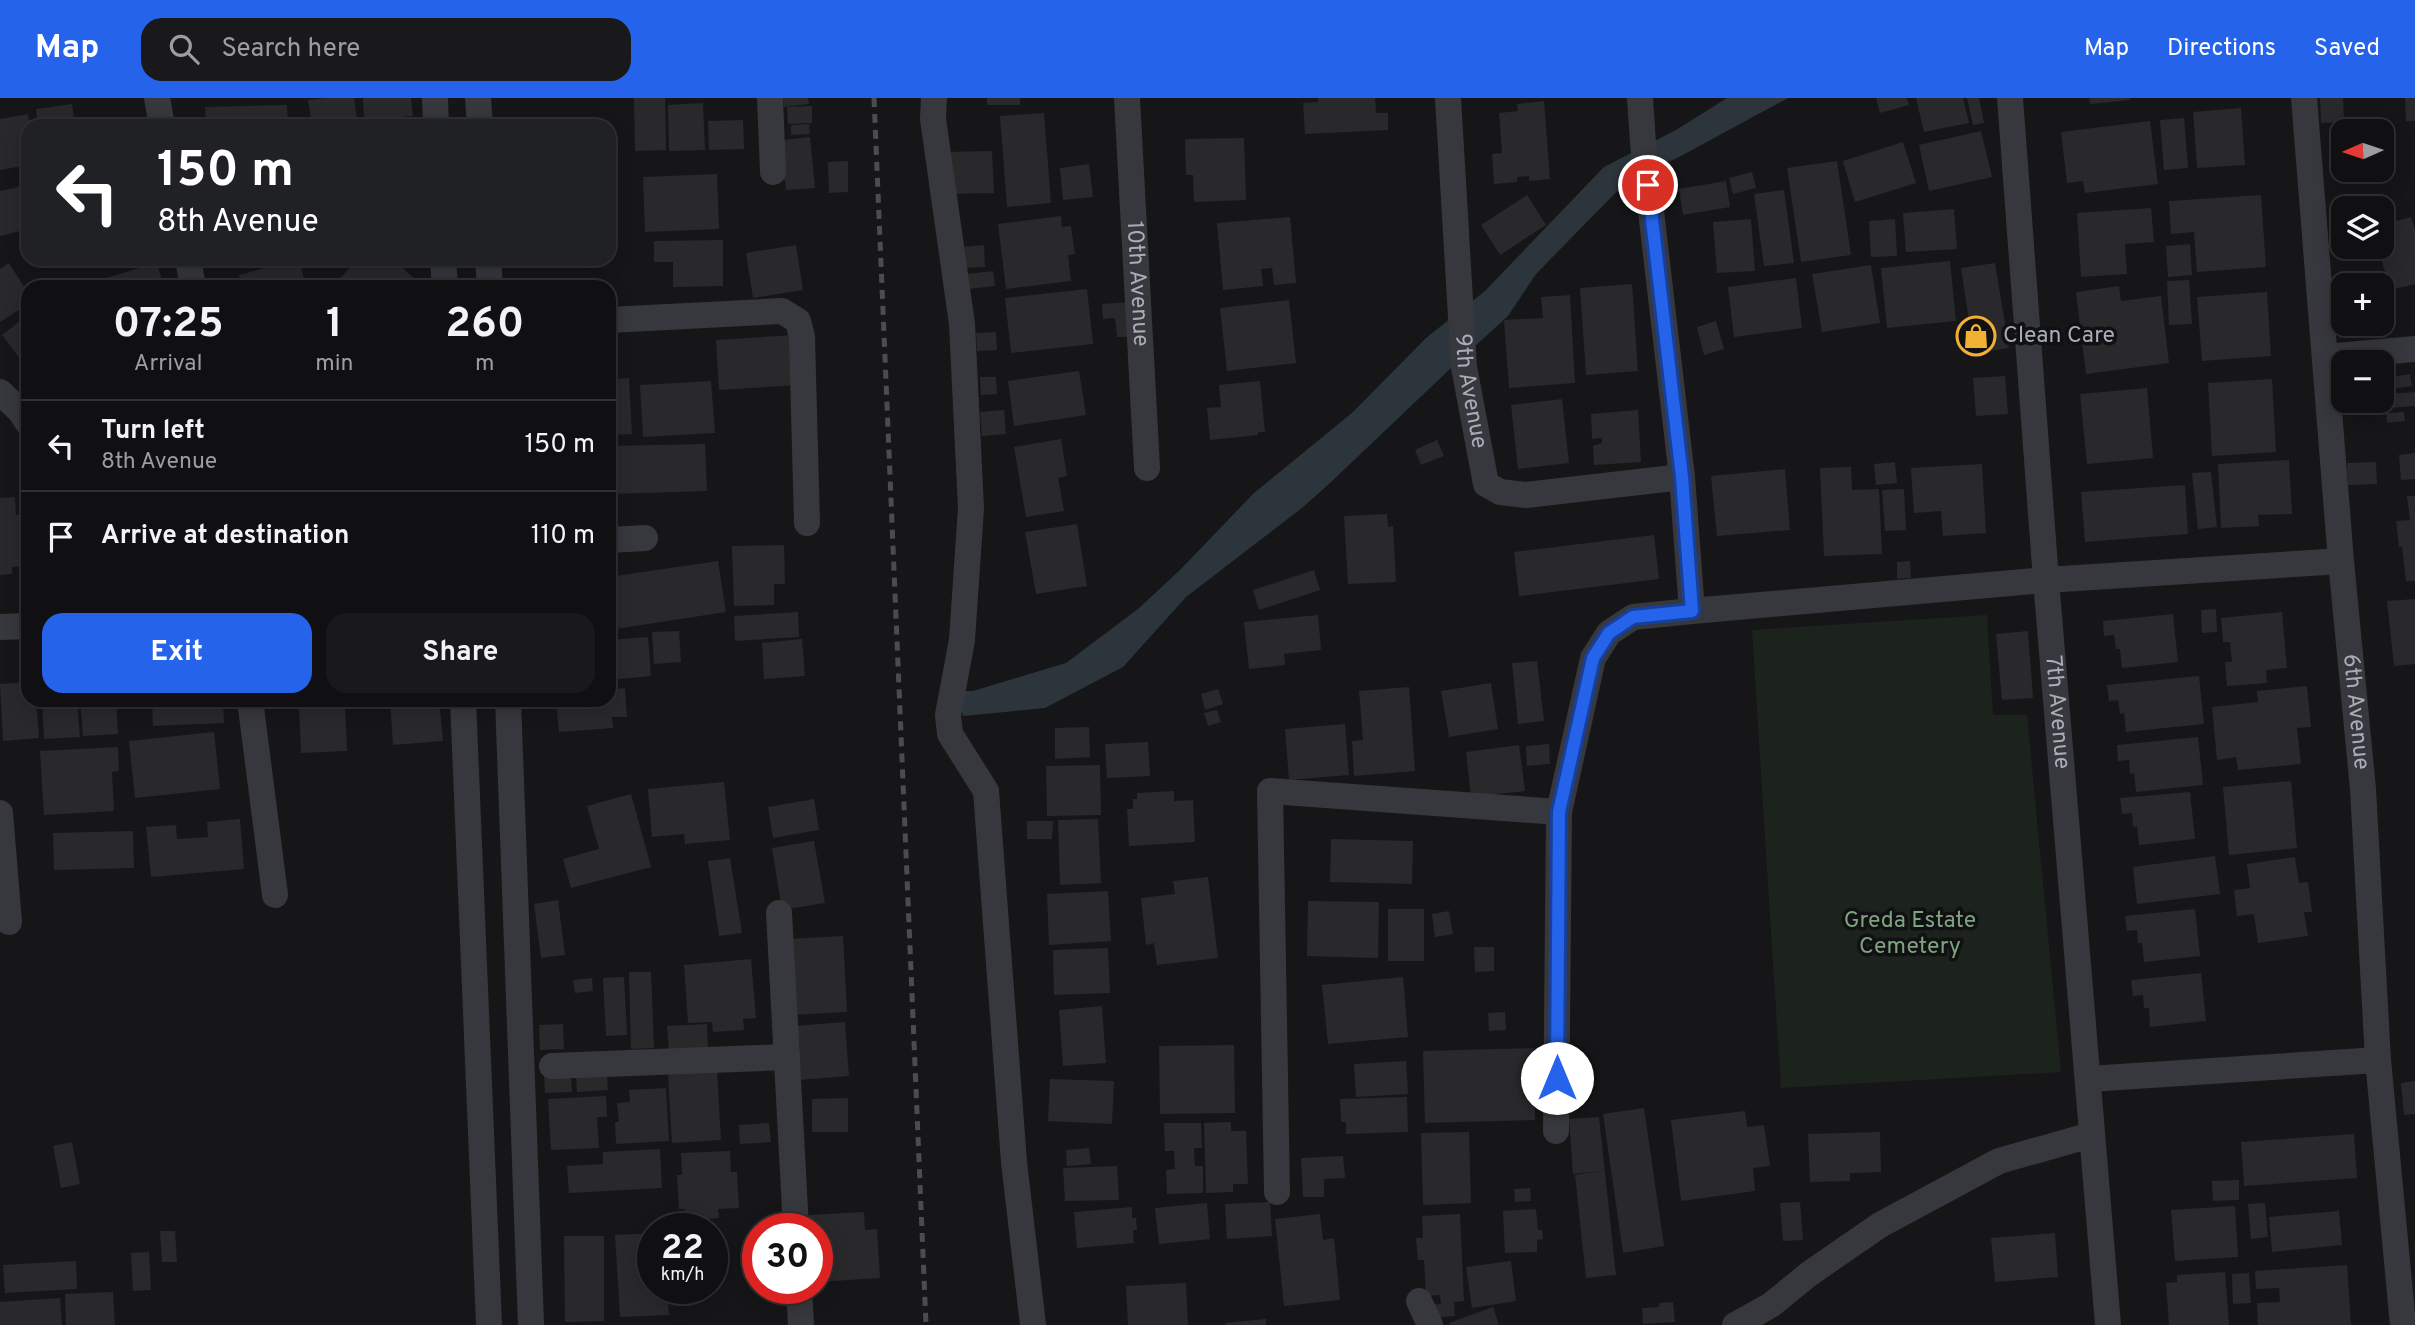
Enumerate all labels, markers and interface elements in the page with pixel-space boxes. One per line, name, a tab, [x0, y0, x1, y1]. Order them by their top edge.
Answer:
search box	[141, 18, 631, 81]
text: Map	[35, 28, 99, 70]
icon: search	[165, 30, 203, 68]
text: Search here	[221, 33, 360, 66]
text: Map	[2084, 34, 2129, 64]
text: Directions	[2167, 34, 2276, 64]
text: Saved	[2314, 34, 2380, 64]
north arrow	[2331, 119, 2394, 182]
map controls	[2331, 119, 2394, 413]
text: 150 m	[157, 142, 294, 204]
icon: left	[42, 147, 133, 238]
pin	[1618, 155, 1678, 215]
icon: arrive	[1629, 166, 1667, 204]
button: layers	[2331, 196, 2394, 259]
text: 8th Avenue	[157, 203, 319, 243]
street label: 10th Avenue	[1119, 220, 1155, 347]
button: +	[2331, 273, 2394, 336]
text: 07:25	[113, 299, 224, 352]
text: 1	[326, 299, 343, 352]
text: 260	[445, 299, 524, 352]
shop icon: Clean Care	[1955, 315, 1997, 357]
place label: Clean Care	[2003, 322, 2115, 351]
street label: 9th Avenue	[1448, 333, 1494, 451]
text: Arrival	[134, 350, 202, 379]
text: min	[315, 350, 354, 379]
text: m	[475, 350, 495, 379]
button: −	[2331, 350, 2394, 413]
text: Turn left	[101, 415, 205, 448]
icon: left	[42, 427, 80, 465]
text: 150 m	[524, 429, 595, 462]
text: 8th Avenue	[101, 448, 217, 477]
icon: arrive	[42, 518, 80, 556]
text: Arrive at destination	[101, 520, 349, 553]
text: 110 m	[531, 520, 595, 553]
button: Exit	[42, 613, 312, 693]
button: Share	[326, 613, 595, 693]
street label: 6th Avenue	[2336, 653, 2376, 771]
street label: 7th Avenue	[2038, 654, 2076, 770]
park label: Greda Estate Cemetery	[1844, 907, 1976, 962]
position arrow	[1520, 1041, 1594, 1115]
speed limit sign: 30	[742, 1213, 833, 1304]
text: 22	[661, 1227, 704, 1271]
text: km/h	[661, 1264, 704, 1287]

